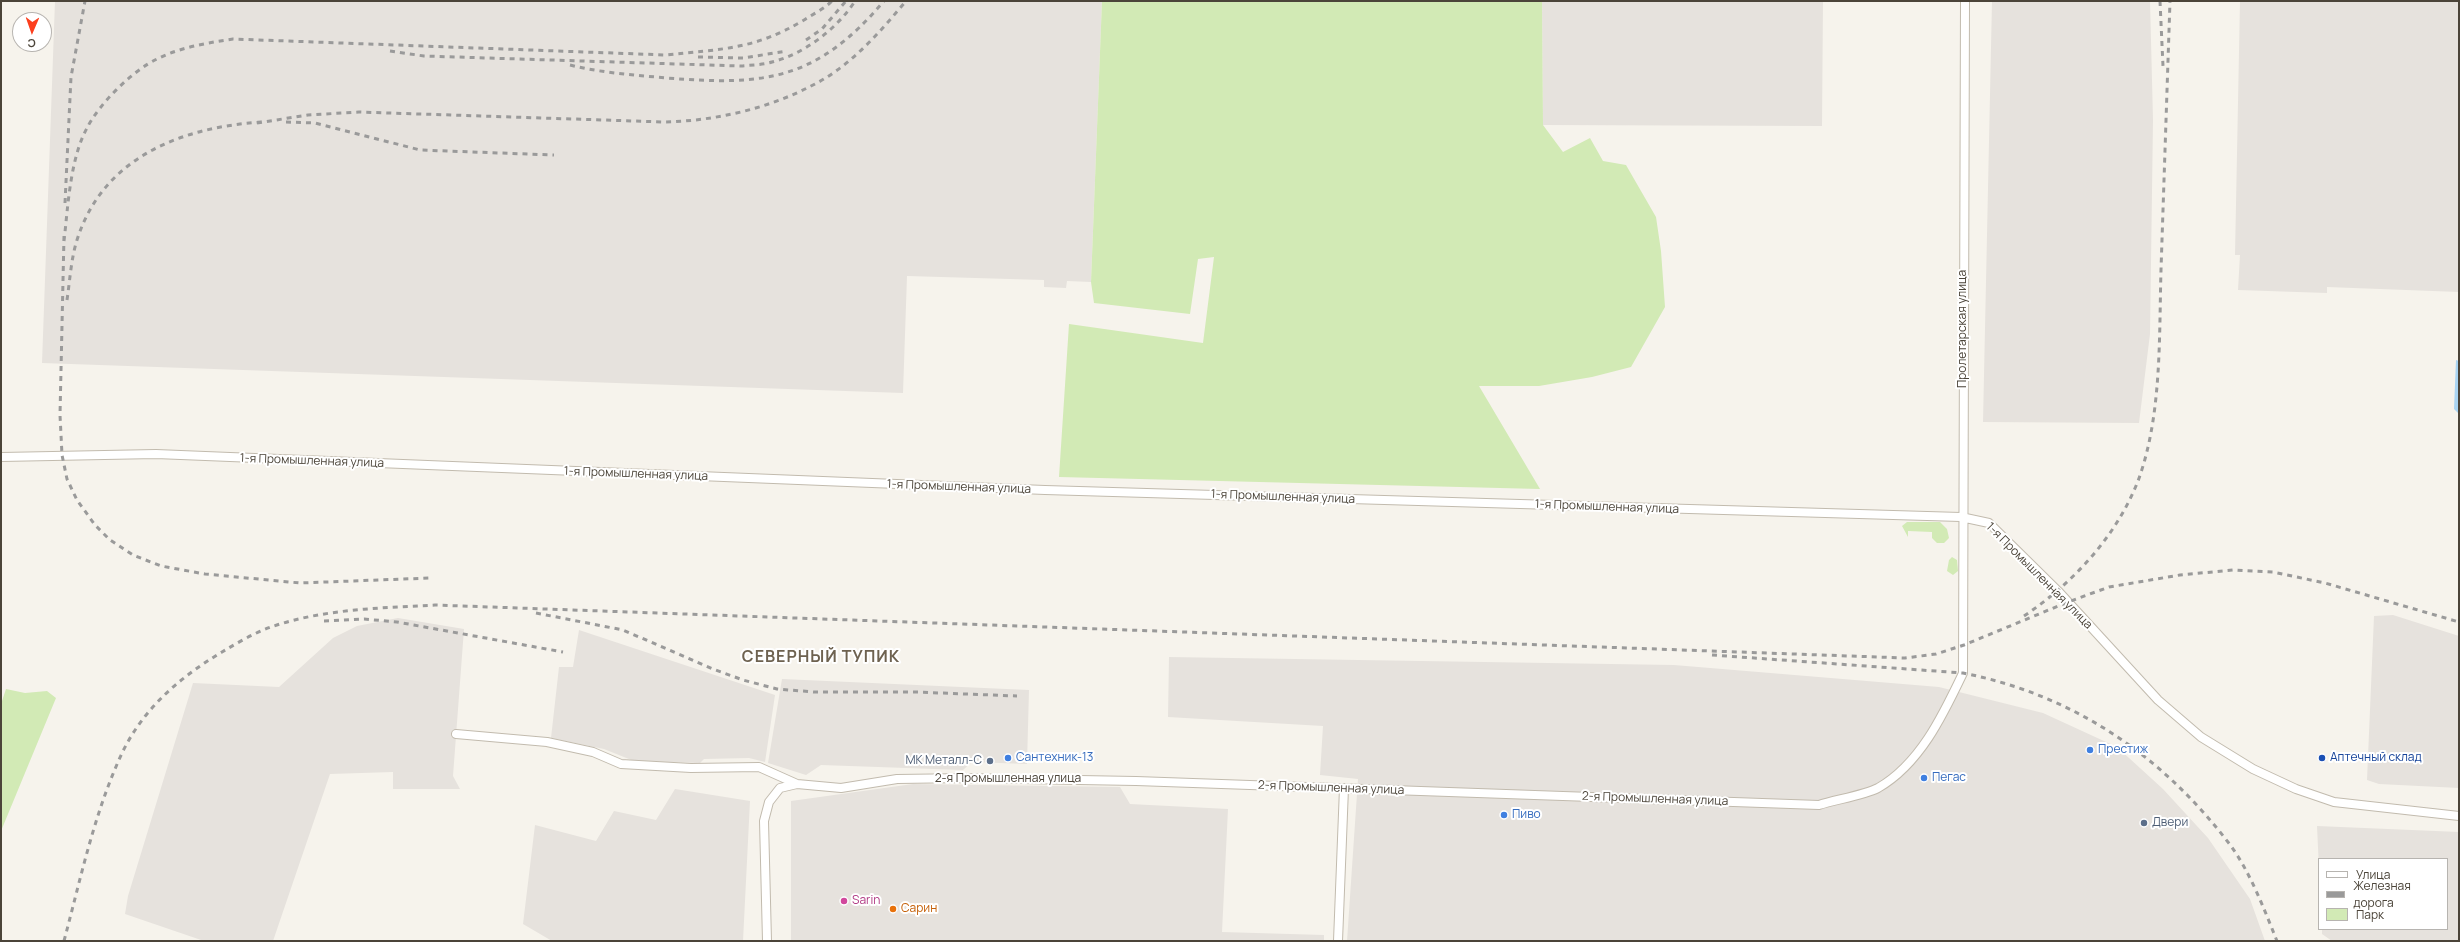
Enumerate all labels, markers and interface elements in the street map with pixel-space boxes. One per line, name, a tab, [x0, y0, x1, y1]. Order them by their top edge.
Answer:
north arrow	[12, 12, 52, 52]
text: С	[27, 36, 36, 51]
street label: Пролетарская улица	[1956, 270, 1970, 388]
street label: 1-я Промышленная улица	[240, 451, 384, 471]
street label: 1-я Промышленная улица	[564, 464, 708, 484]
street label: 1-я Промышленная улица	[887, 477, 1031, 497]
street label: 1-я Промышленная улица	[1211, 487, 1355, 507]
street label: 1-я Промышленная улица	[1535, 497, 1679, 517]
street label: 1-я Промышленная улица	[1983, 520, 2095, 632]
district label: СЕВЕРНЫЙ ТУПИК	[742, 648, 900, 668]
place label: Престиж	[2098, 743, 2148, 757]
marker: Престиж	[2085, 745, 2095, 755]
place label: Сантехник-13	[1016, 751, 1093, 765]
place label: Аптечный склад	[2330, 751, 2422, 765]
marker: Сантехник-13	[1003, 753, 1013, 763]
marker: Аптечный склад	[2317, 753, 2327, 763]
place label: МК Металл-С	[905, 754, 982, 768]
marker: МК Металл-С	[985, 756, 995, 766]
place label: Пегас	[1932, 771, 1966, 785]
street label: 2-я Промышленная улица	[935, 772, 1081, 786]
marker: Пегас	[1919, 773, 1929, 783]
street label: 2-я Промышленная улица	[1258, 778, 1404, 798]
street label: 2-я Промышленная улица	[1582, 789, 1728, 809]
place label: Пиво	[1512, 808, 1541, 822]
marker: Пиво	[1499, 810, 1509, 820]
place label: Двери	[2152, 816, 2188, 830]
marker: Двери	[2139, 818, 2149, 828]
legend	[2318, 858, 2448, 930]
text: Улица	[2356, 866, 2390, 883]
text: Железная дорога	[2353, 877, 2411, 911]
place label: Sarin	[852, 894, 880, 908]
marker: Sarin	[839, 896, 849, 906]
place label: Сарин	[901, 902, 937, 916]
marker: Сарин	[888, 904, 898, 914]
text: Парк	[2356, 906, 2384, 923]

